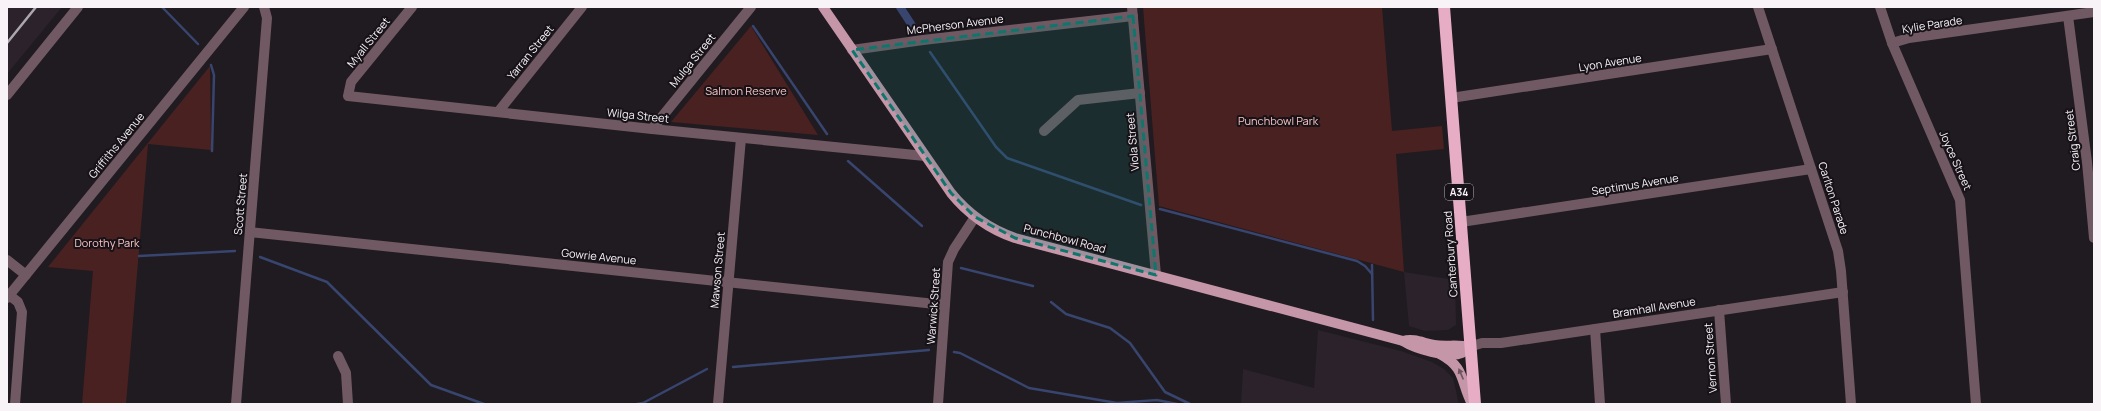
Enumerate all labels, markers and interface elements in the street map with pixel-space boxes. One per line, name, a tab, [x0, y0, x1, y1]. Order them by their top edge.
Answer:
street label: McPherson Avenue	[906, 11, 1005, 37]
street label: Kylie Parade	[1901, 12, 1964, 36]
street label: Myall Street	[343, 14, 393, 70]
street label: Yarran Street	[503, 22, 557, 82]
street label: Mulga Street	[666, 30, 718, 90]
street label: Lyon Avenue	[1577, 50, 1643, 74]
park label: Salmon Reserve	[705, 83, 787, 98]
street label: Wilga Street	[606, 104, 670, 126]
street label: Griffiths Avenue	[85, 108, 148, 181]
street label: Craig Street	[2061, 109, 2083, 171]
street label: Viola Street	[1122, 112, 1142, 172]
park label: Punchbowl Park	[1238, 113, 1319, 128]
street label: Joyce Street	[1936, 128, 1976, 192]
street label: Carlton Parade	[1815, 160, 1853, 237]
street label: Septimus Avenue	[1590, 170, 1680, 198]
street label: Scott Street	[230, 173, 250, 235]
road number: A34	[1445, 184, 1473, 200]
street label: Canterbury Road	[1440, 211, 1460, 297]
street label: Punchbowl Road	[1022, 220, 1108, 256]
street label: Mawson Street	[706, 231, 728, 309]
park label: Dorothy Park	[74, 235, 140, 250]
street label: Gowrie Avenue	[561, 245, 638, 267]
street label: Warwick Street	[923, 267, 943, 345]
street label: Bramhall Avenue	[1612, 293, 1697, 321]
street label: Vernon Street	[1700, 322, 1720, 394]
one-way arrow	[1458, 368, 1464, 379]

